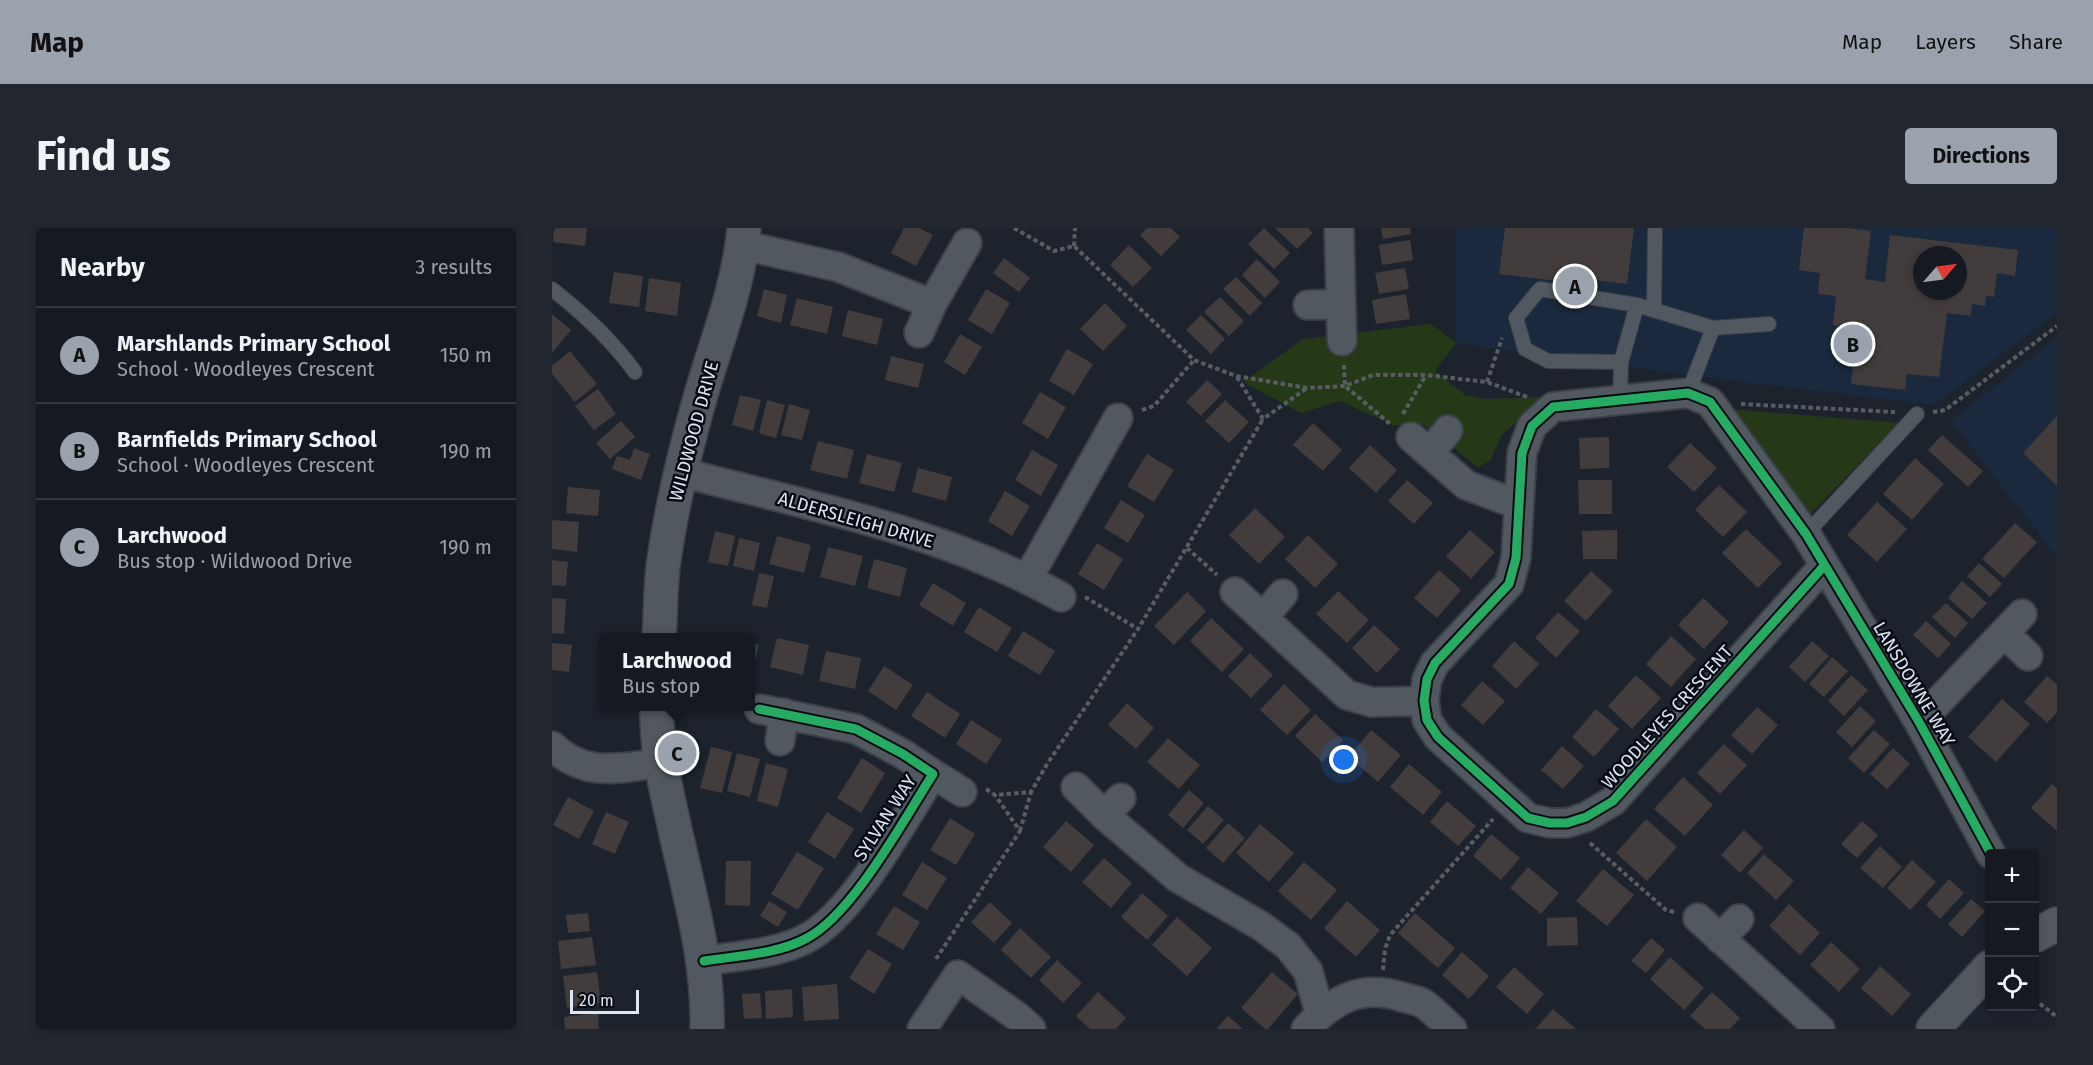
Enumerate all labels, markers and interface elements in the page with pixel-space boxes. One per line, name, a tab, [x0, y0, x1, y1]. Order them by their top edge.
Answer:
text: Map	[30, 26, 84, 59]
text: Map	[1842, 29, 1882, 55]
text: Layers	[1915, 29, 1976, 55]
text: Share	[2009, 29, 2063, 55]
button: Directions	[1905, 128, 2057, 184]
text: Find us	[36, 131, 171, 181]
north arrow	[1913, 246, 1967, 300]
text: Nearby	[60, 252, 145, 283]
text: 3 results	[415, 255, 492, 279]
pin: A	[1556, 264, 1594, 308]
pin: B	[1834, 322, 1872, 366]
text: Marshlands Primary School	[117, 330, 390, 357]
text: A	[74, 343, 85, 367]
text: 150 m	[440, 343, 492, 367]
text: School · Woodleyes Crescent	[117, 357, 375, 381]
street label: WILDWOOD DRIVE	[665, 358, 723, 504]
text: Barnfields Primary School	[117, 426, 377, 453]
text: B	[73, 439, 86, 463]
text: 190 m	[439, 439, 492, 463]
text: School · Woodleyes Crescent	[117, 453, 375, 477]
street label: ALDERSLEIGH DRIVE	[776, 487, 936, 553]
text: Larchwood	[117, 522, 227, 549]
text: C	[74, 535, 85, 559]
text: 190 m	[439, 535, 492, 559]
text: Bus stop · Wildwood Drive	[117, 549, 352, 573]
street label: LANSDOWNE WAY	[1868, 618, 1960, 750]
popup	[599, 633, 755, 711]
street label: WOODLEYES CRESCENT	[1597, 640, 1738, 793]
text: Larchwood	[622, 647, 732, 674]
text: Bus stop	[622, 674, 700, 698]
pin: C	[658, 730, 696, 776]
your location	[1329, 745, 1358, 774]
street label: SYLVAN WAY	[849, 771, 921, 865]
map controls	[1985, 849, 2039, 1011]
button: +	[1985, 849, 2039, 903]
button: −	[1985, 903, 2039, 957]
button: locate	[1985, 957, 2039, 1011]
scale bar	[570, 987, 639, 1014]
text: 20 m	[579, 991, 614, 1010]

